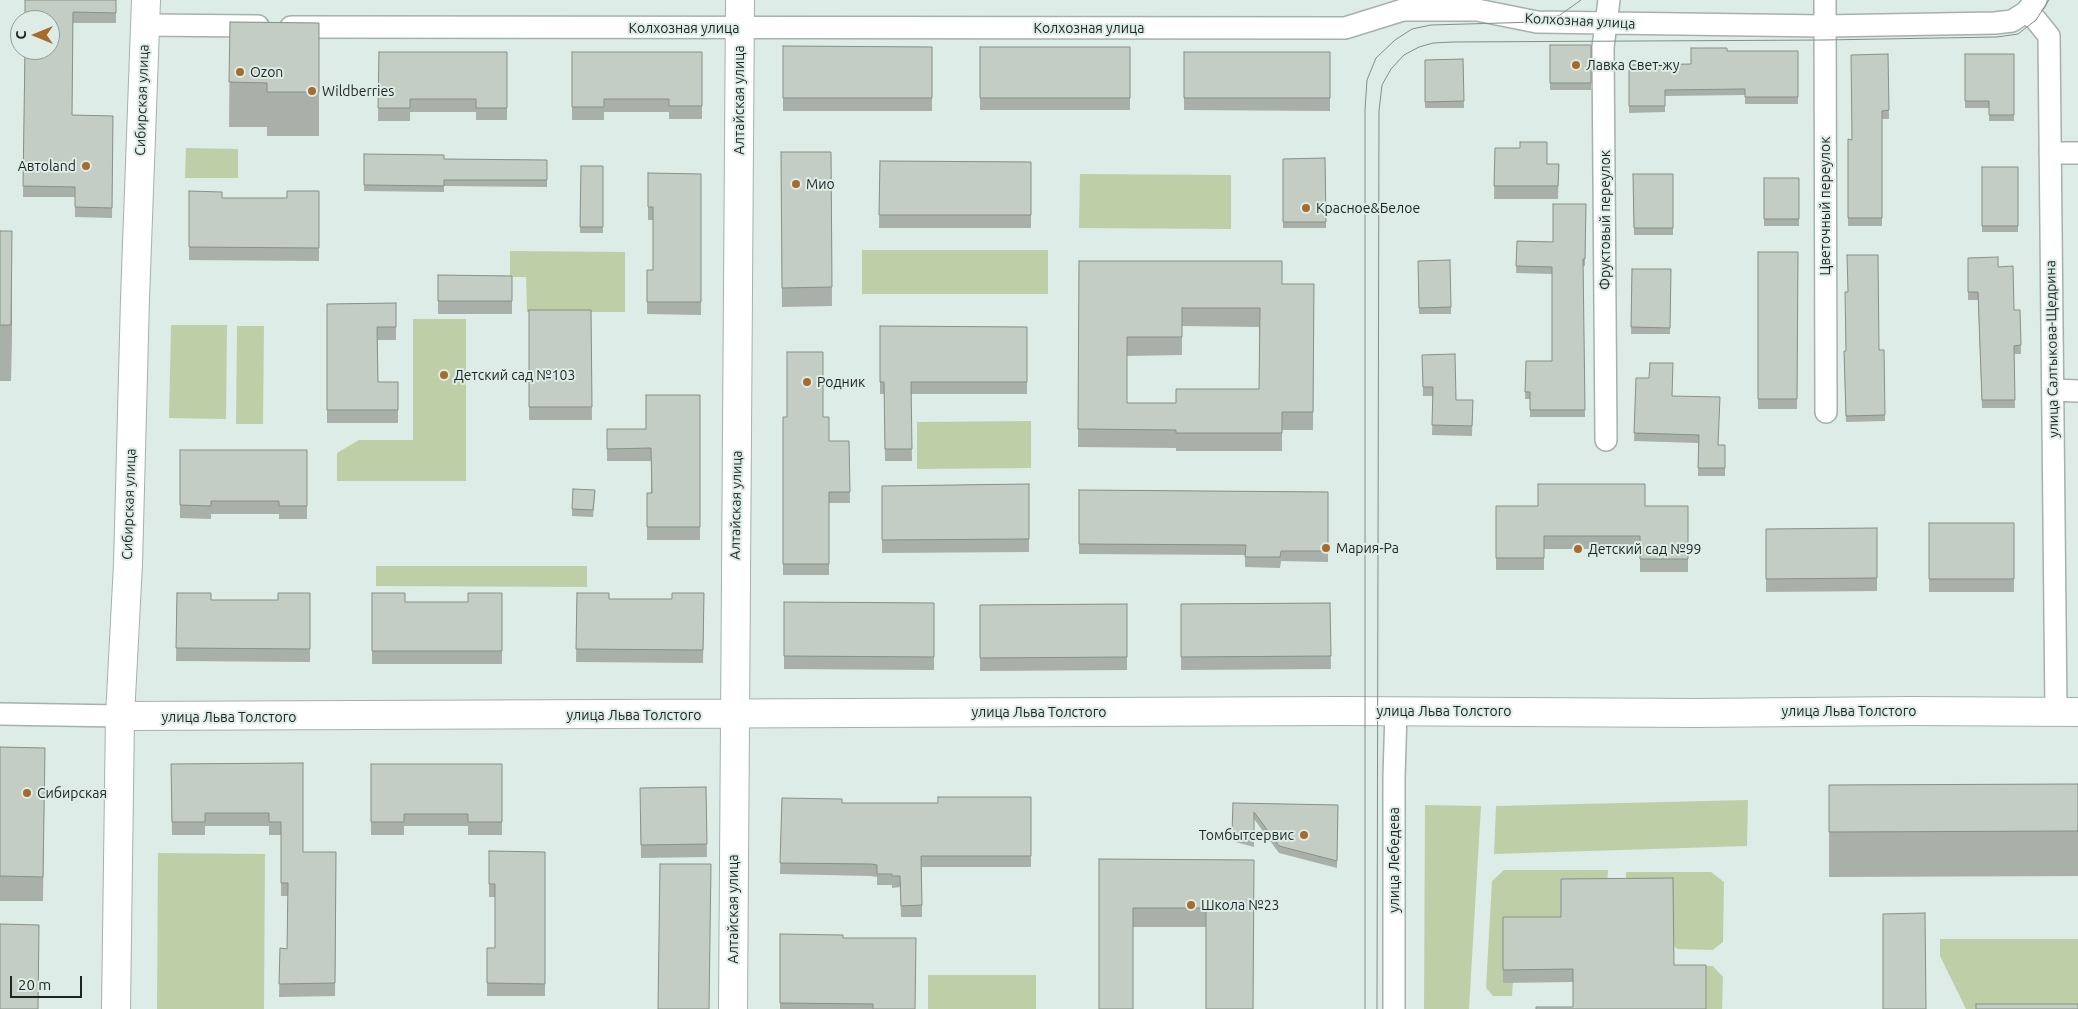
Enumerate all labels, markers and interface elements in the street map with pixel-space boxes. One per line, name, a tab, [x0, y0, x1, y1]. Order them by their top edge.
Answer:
north arrow	[10, 10, 60, 60]
street label: Колхозная улица	[1524, 10, 1636, 32]
street label: Колхозная улица	[629, 20, 739, 36]
street label: Колхозная улица	[1034, 20, 1144, 36]
text: С	[13, 31, 29, 39]
street label: Сибирская улица	[132, 44, 152, 156]
street label: Алтайская улица	[731, 45, 747, 155]
place label: Лавка Свет-жу	[1586, 57, 1679, 73]
marker: Лавка Свет-жу	[1570, 59, 1582, 71]
place label: Ozon	[250, 64, 283, 80]
marker: Ozon	[234, 66, 246, 78]
place label: Wildberries	[322, 83, 394, 99]
marker: Wildberries	[306, 85, 318, 97]
street label: Цветочный переулок	[1817, 137, 1833, 275]
street label: Фруктовый переулок	[1597, 150, 1613, 290]
place label: Автоland	[18, 158, 76, 174]
marker: Автоland	[80, 160, 92, 172]
place label: Мио	[806, 176, 835, 192]
marker: Мио	[790, 178, 802, 190]
place label: Красное&Белое	[1316, 200, 1420, 216]
marker: Красное&Белое	[1300, 202, 1312, 214]
street label: улица Салтыкова-Щедрина	[2042, 260, 2062, 438]
place label: Детский сад №103	[454, 367, 575, 383]
marker: Детский сад №103	[438, 369, 450, 381]
place label: Родник	[817, 374, 865, 390]
marker: Родник	[801, 376, 813, 388]
street label: Сибирская улица	[119, 448, 139, 560]
street label: Алтайская улица	[727, 450, 745, 560]
place label: Мария-Ра	[1336, 540, 1399, 556]
place label: Детский сад №99	[1588, 541, 1702, 557]
marker: Мария-Ра	[1320, 542, 1332, 554]
marker: Детский сад №99	[1572, 543, 1584, 555]
street label: улица Льва Толстого	[1376, 703, 1512, 719]
street label: улица Льва Толстого	[1781, 703, 1917, 719]
street label: улица Льва Толстого	[971, 704, 1107, 720]
street label: улица Льва Толстого	[566, 707, 702, 723]
street label: улица Льва Толстого	[161, 709, 297, 725]
place label: Сибирская	[37, 785, 107, 801]
marker: Сибирская	[21, 787, 33, 799]
street label: улица Лебедева	[1386, 807, 1402, 913]
place label: Томбытсервис	[1199, 827, 1294, 843]
marker: Томбытсервис	[1298, 829, 1310, 841]
street label: Алтайская улица	[725, 854, 741, 964]
place label: Школа №23	[1201, 897, 1280, 913]
marker: Школа №23	[1185, 899, 1197, 911]
scale bar	[12, 966, 85, 998]
text: 20 m	[18, 976, 51, 993]

